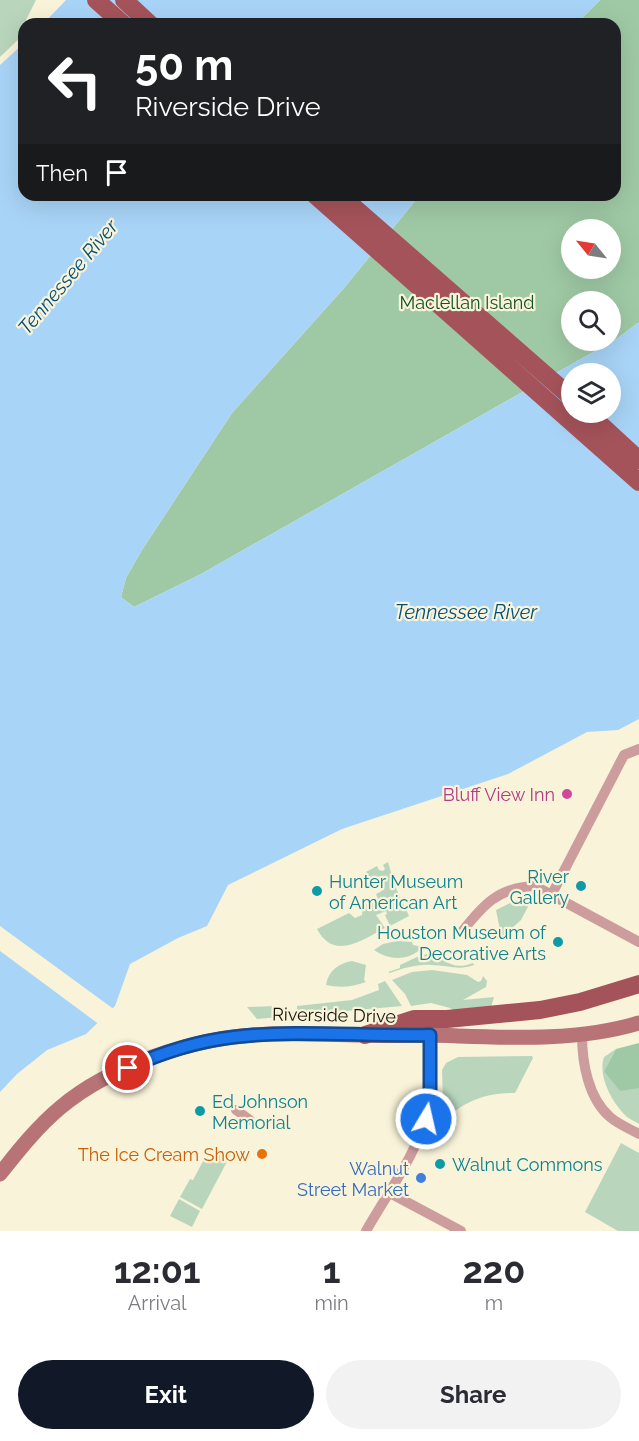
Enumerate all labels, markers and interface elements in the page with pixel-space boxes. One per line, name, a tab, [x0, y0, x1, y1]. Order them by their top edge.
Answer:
text: 50 m	[135, 41, 233, 90]
icon: left	[36, 42, 114, 120]
text: Riverside Drive	[135, 91, 321, 122]
icon: arrive	[100, 156, 133, 189]
text: Then	[36, 160, 88, 186]
water label: Tennessee River	[13, 214, 124, 339]
north arrow	[561, 219, 621, 279]
map controls	[561, 219, 621, 423]
button: search	[561, 291, 621, 351]
park label: Maclellan Island	[400, 292, 535, 313]
button: layers	[561, 363, 621, 423]
water label: Tennessee River	[395, 600, 538, 624]
place label: Bluff View Inn	[443, 784, 555, 805]
marker: Bluff View Inn	[560, 787, 574, 801]
place label: River Gallery	[510, 866, 570, 908]
place label: Hunter Museum of American Art	[329, 871, 463, 913]
marker: River Gallery	[574, 879, 588, 893]
marker: Hunter Museum of American Art	[310, 884, 324, 898]
place label: Houston Museum of Decorative Arts	[377, 922, 547, 964]
marker: Houston Museum of Decorative Arts	[551, 935, 565, 949]
street label: Riverside Drive	[272, 1003, 396, 1027]
pin	[102, 1042, 153, 1093]
icon: arrive	[111, 1051, 144, 1084]
position arrow	[394, 1087, 458, 1151]
place label: Ed Johnson Memorial	[212, 1091, 308, 1133]
marker: Ed Johnson Memorial	[193, 1104, 207, 1118]
place label: The Ice Cream Show	[78, 1144, 250, 1165]
marker: The Ice Cream Show	[255, 1147, 269, 1161]
place label: Walnut Commons	[452, 1154, 603, 1175]
marker: Walnut Commons	[433, 1157, 447, 1171]
place label: Walnut Street Market	[297, 1158, 409, 1200]
marker: Walnut Street Market	[414, 1171, 428, 1185]
text: 12:01	[114, 1249, 201, 1291]
text: 1	[323, 1249, 340, 1291]
text: 220	[463, 1249, 525, 1291]
text: Arrival	[128, 1291, 187, 1315]
text: min	[314, 1291, 349, 1315]
text: m	[485, 1291, 503, 1315]
button: Exit	[18, 1360, 314, 1429]
button: Share	[326, 1360, 621, 1429]

